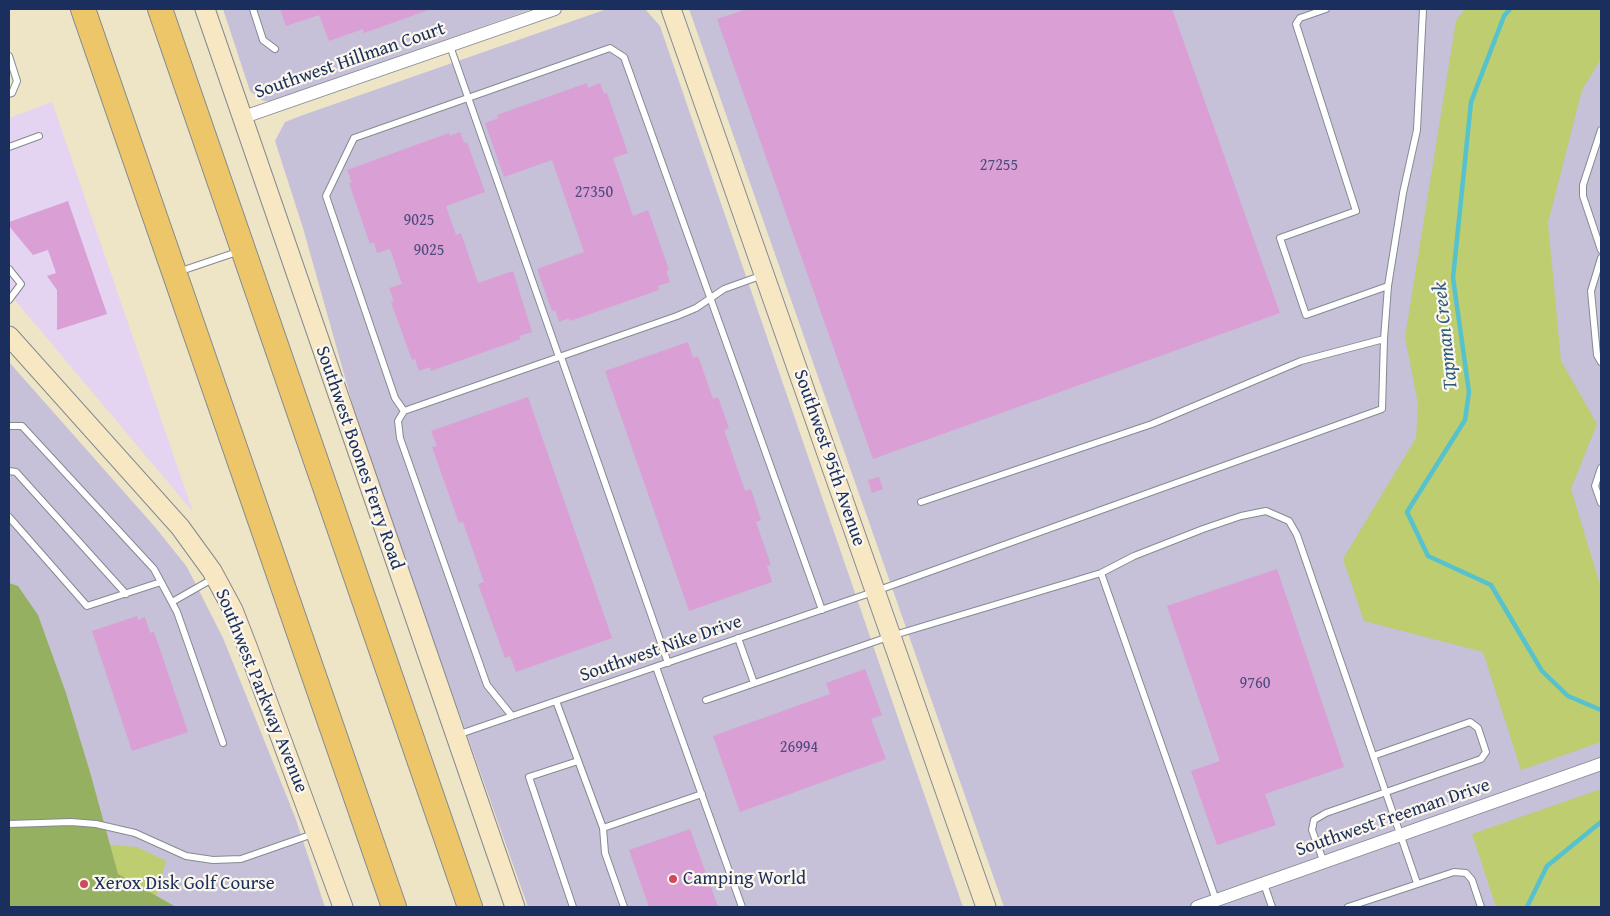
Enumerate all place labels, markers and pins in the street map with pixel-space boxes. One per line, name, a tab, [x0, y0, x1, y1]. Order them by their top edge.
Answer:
place label: Camping World	[683, 868, 806, 890]
place label: Xerox Disk Golf Course	[94, 873, 275, 895]
marker: Camping World	[667, 873, 679, 885]
marker: Xerox Disk Golf Course	[78, 878, 90, 890]

